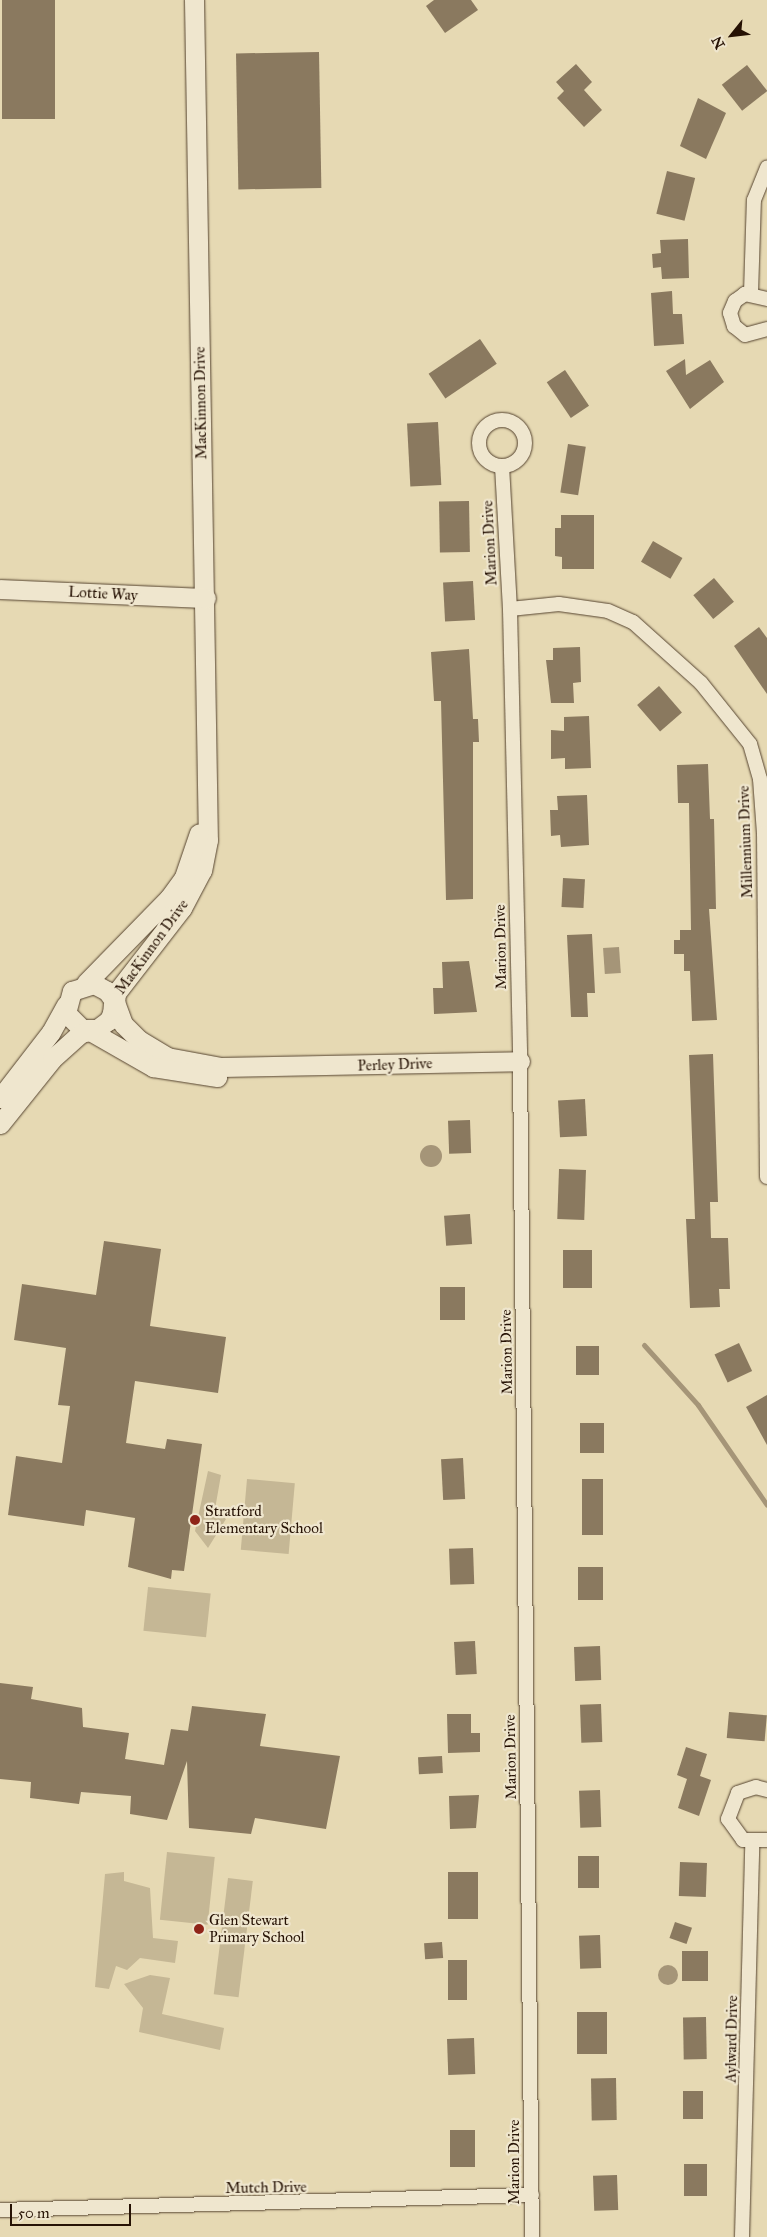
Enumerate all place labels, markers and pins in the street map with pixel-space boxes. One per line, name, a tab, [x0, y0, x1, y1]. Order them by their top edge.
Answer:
place label: Stratford Elementary School	[205, 1502, 323, 1537]
marker: Stratford Elementary School	[189, 1514, 201, 1526]
place label: Glen Stewart Primary School	[209, 1911, 305, 1946]
marker: Glen Stewart Primary School	[193, 1923, 205, 1935]

